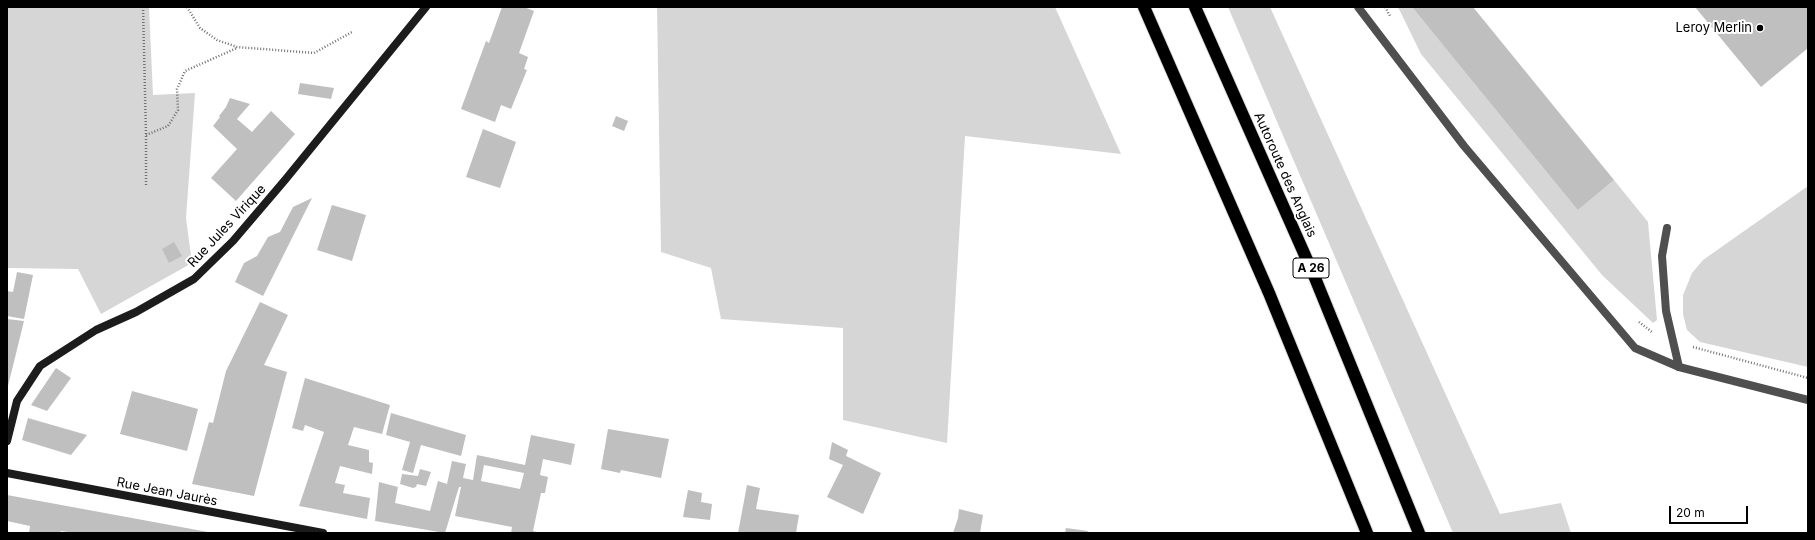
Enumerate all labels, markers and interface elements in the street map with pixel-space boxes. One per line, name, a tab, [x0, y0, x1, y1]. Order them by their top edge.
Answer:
place label: Leroy Merlin	[1675, 20, 1752, 36]
marker: Leroy Merlin	[1755, 23, 1765, 33]
street label: Autoroute des Anglais	[1250, 110, 1320, 240]
street label: Rue Jules Virique	[185, 181, 269, 271]
road number: A 26	[1293, 258, 1329, 278]
street label: Rue Jean Jaurès	[115, 475, 219, 509]
scale bar	[1671, 498, 1750, 524]
text: 20 m	[1676, 505, 1705, 520]

